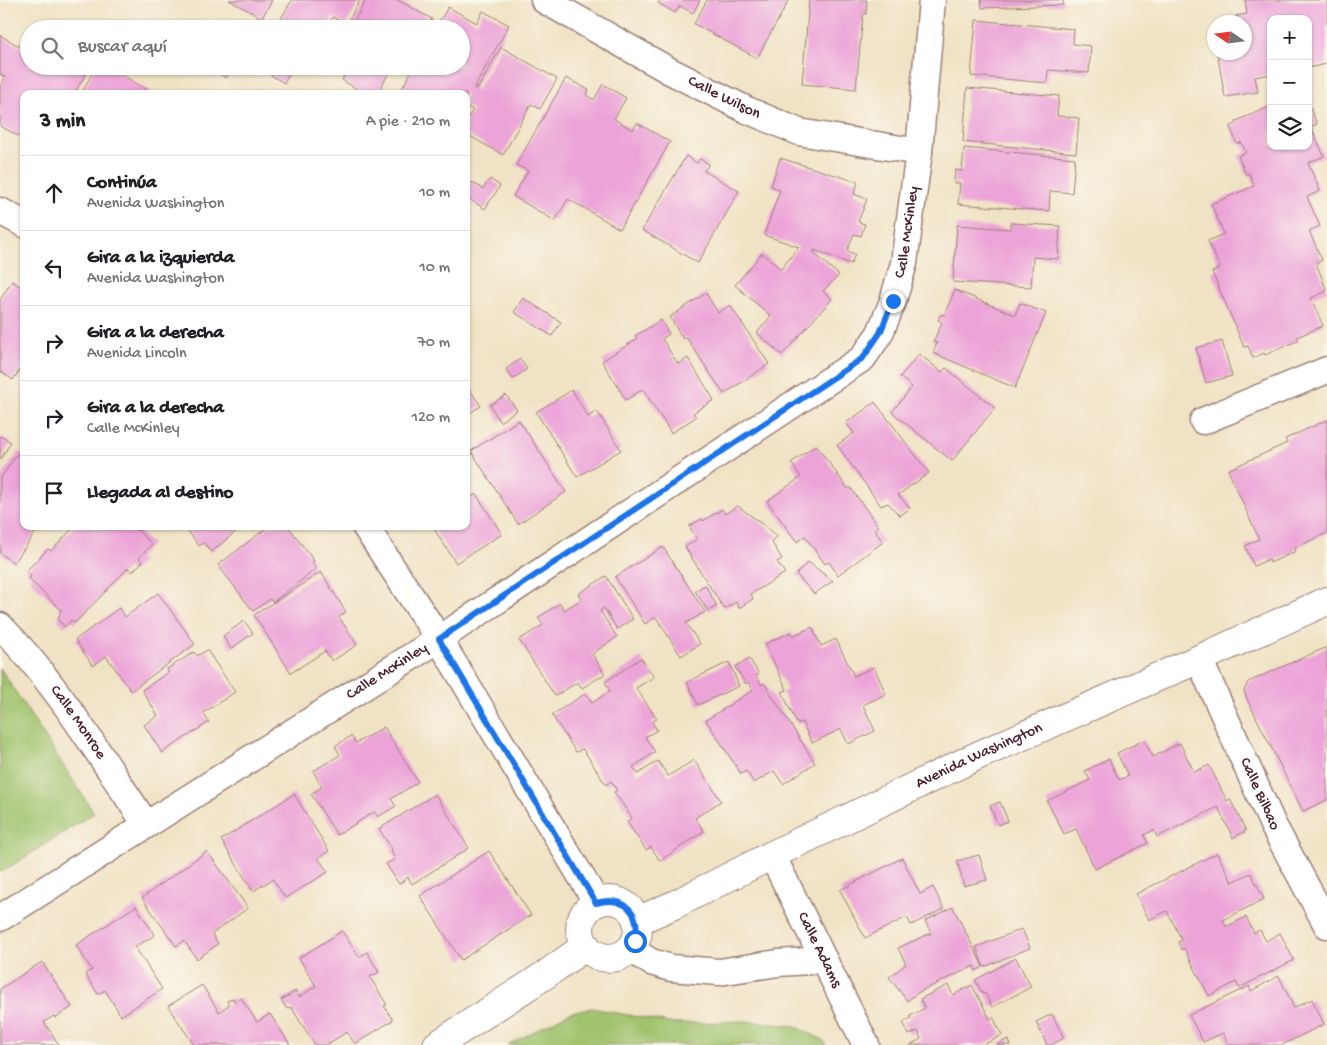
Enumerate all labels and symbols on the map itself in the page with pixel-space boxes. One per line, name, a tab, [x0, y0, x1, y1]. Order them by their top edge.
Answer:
north arrow	[1207, 15, 1252, 60]
street label: Calle Wilson	[684, 72, 764, 124]
street label: Calle McKinley	[891, 185, 924, 281]
route end	[882, 290, 905, 313]
street label: Calle McKinley	[343, 639, 432, 705]
street label: Calle Monroe	[45, 682, 110, 764]
street label: Avenida Washington	[913, 719, 1046, 794]
street label: Calle Bilbao	[1235, 755, 1284, 834]
street label: Calle Adams	[792, 909, 846, 992]
route start	[624, 930, 647, 953]

